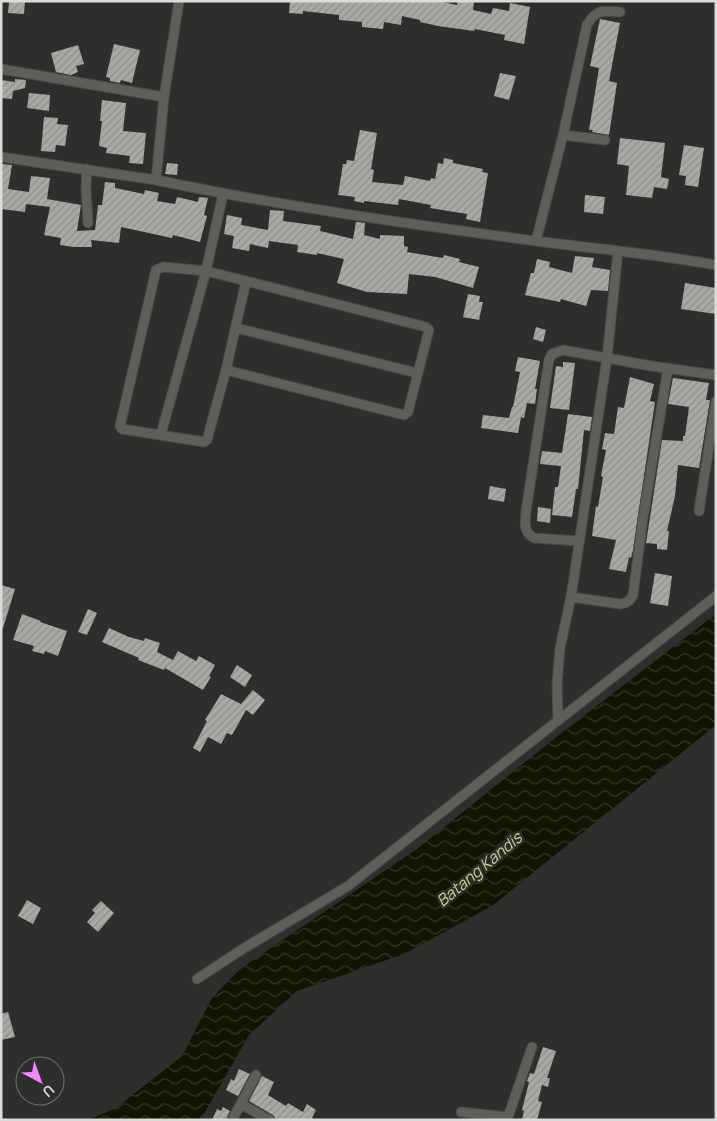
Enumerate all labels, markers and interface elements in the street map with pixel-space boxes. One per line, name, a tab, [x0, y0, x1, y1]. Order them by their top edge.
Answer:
water label: Batang Kandis	[431, 826, 528, 911]
north arrow	[15, 1056, 65, 1106]
text: U	[39, 1081, 59, 1102]

